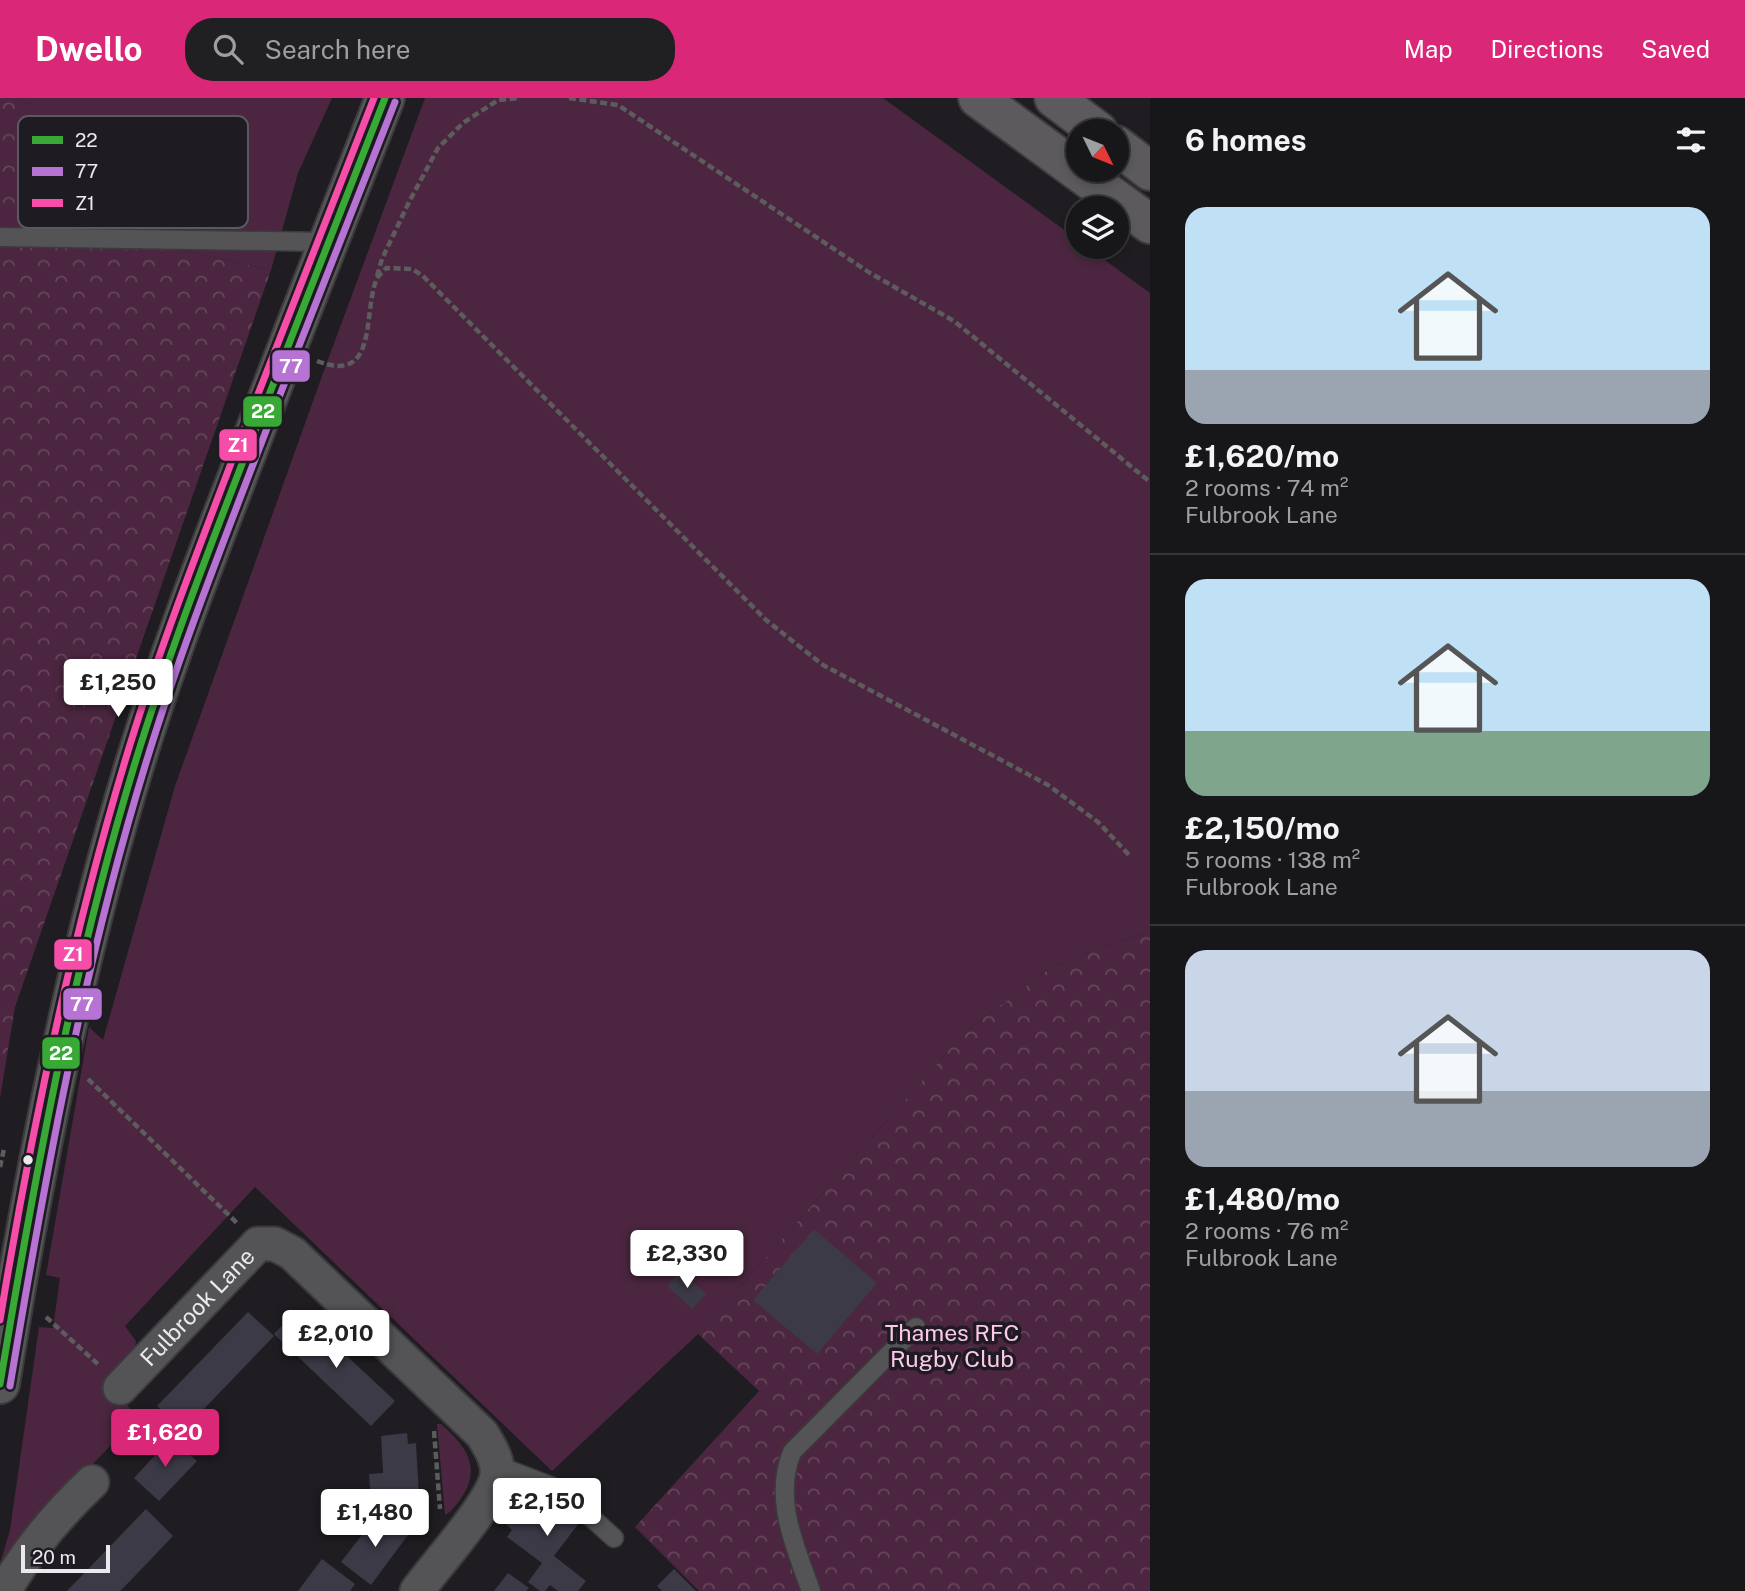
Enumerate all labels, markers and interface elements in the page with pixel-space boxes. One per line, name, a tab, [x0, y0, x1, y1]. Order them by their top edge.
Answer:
search box	[185, 18, 675, 81]
text: Dwello	[35, 30, 143, 68]
icon: search	[209, 30, 247, 68]
text: Search here	[265, 34, 411, 65]
text: Map	[1404, 35, 1453, 63]
text: Directions	[1491, 35, 1603, 63]
text: Saved	[1641, 35, 1710, 63]
legend	[18, 116, 248, 228]
north arrow	[1066, 119, 1129, 182]
map controls	[1066, 119, 1129, 259]
icon: filters	[1672, 121, 1710, 159]
text: 6 homes	[1185, 122, 1307, 158]
text: 22	[75, 129, 98, 151]
text: 77	[75, 160, 98, 182]
text: Z1	[75, 192, 95, 214]
button: layers	[1066, 196, 1129, 259]
icon: home	[1385, 253, 1511, 379]
line badge: 77	[271, 349, 311, 383]
text: 77	[279, 355, 303, 377]
line badge: 22	[242, 395, 283, 428]
text: 22	[251, 400, 275, 422]
line badge: Z1	[218, 428, 258, 462]
text: Z1	[228, 434, 248, 456]
text: £1,620/mo	[1185, 438, 1339, 474]
text: 2 rooms · 74 m²	[1185, 474, 1348, 501]
text: Fulbrook Lane	[1185, 501, 1338, 528]
icon: home	[1385, 625, 1511, 751]
pin: £1,250	[61, 660, 175, 719]
text: £1,250	[80, 668, 156, 695]
text: £2,150/mo	[1185, 810, 1340, 846]
text: 5 rooms · 138 m²	[1185, 846, 1360, 873]
text: Fulbrook Lane	[1185, 873, 1338, 900]
line badge: Z1	[53, 938, 93, 971]
text: Z1	[63, 943, 83, 965]
line badge: 77	[62, 987, 103, 1021]
text: 77	[70, 993, 94, 1015]
icon: home	[1385, 996, 1511, 1122]
line badge: 22	[41, 1036, 81, 1070]
text: 22	[49, 1042, 73, 1064]
unlabelled marker	[21, 1153, 35, 1167]
text: £1,480/mo	[1185, 1181, 1340, 1217]
text: 2 rooms · 76 m²	[1185, 1217, 1348, 1244]
pin: £2,330	[630, 1230, 744, 1290]
text: £2,330	[646, 1239, 728, 1266]
street label: Fulbrook Lane	[135, 1242, 260, 1371]
text: Fulbrook Lane	[1185, 1244, 1338, 1271]
pin: £2,010	[279, 1310, 393, 1370]
text: £2,010	[298, 1319, 374, 1346]
park label: Thames RFC Rugby Club	[885, 1319, 1019, 1372]
pin: £1,620	[108, 1410, 222, 1469]
text: £1,620	[127, 1418, 203, 1445]
pin: £2,150	[490, 1478, 604, 1538]
text: £2,150	[509, 1487, 585, 1514]
pin: £1,480	[318, 1490, 432, 1549]
text: £1,480	[337, 1498, 413, 1525]
scale bar	[21, 1542, 110, 1574]
text: 20 m	[32, 1546, 76, 1568]

